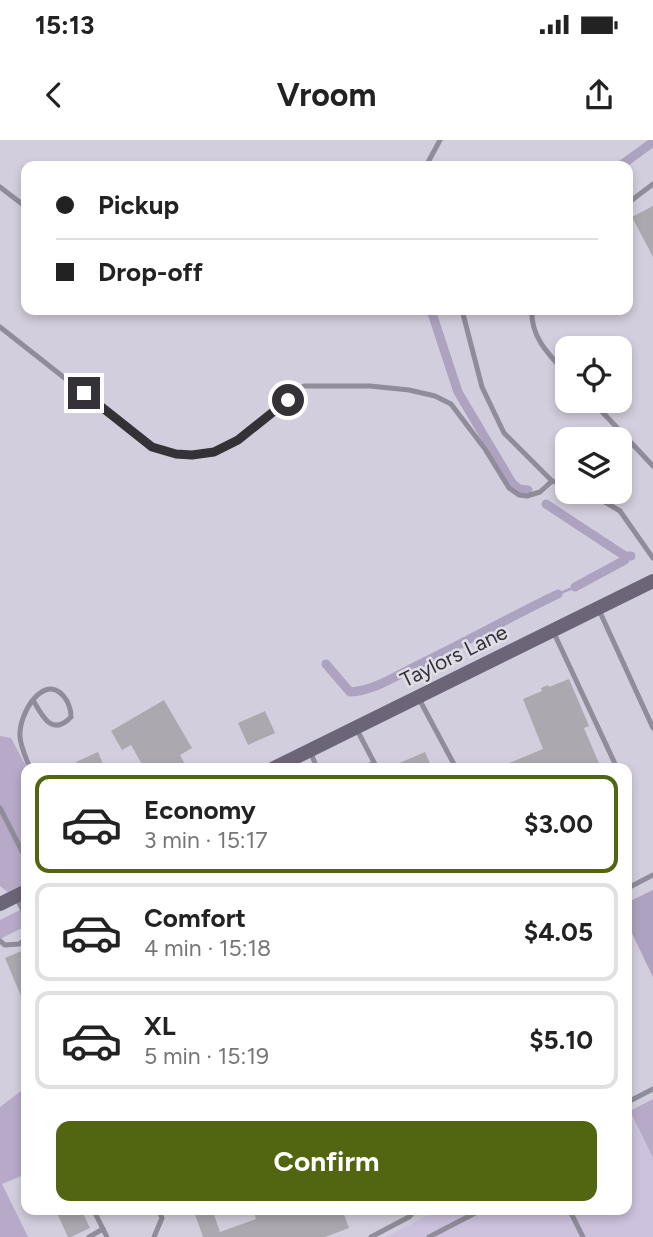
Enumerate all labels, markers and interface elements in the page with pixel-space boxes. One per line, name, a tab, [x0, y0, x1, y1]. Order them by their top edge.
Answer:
text: 15:13	[35, 9, 94, 41]
icon: back	[35, 76, 73, 114]
text: Vroom	[277, 76, 376, 114]
icon: share	[580, 76, 618, 114]
text: Pickup	[98, 189, 179, 221]
text: Drop-off	[98, 256, 203, 288]
map controls	[555, 336, 632, 504]
button: locate	[555, 336, 632, 413]
route end	[68, 377, 100, 409]
route start	[272, 384, 304, 416]
button: layers	[555, 427, 632, 504]
street label: Taylors Lane	[396, 619, 511, 692]
icon: car	[60, 793, 123, 856]
text: Economy	[144, 794, 256, 826]
text: $3.00	[524, 808, 593, 840]
text: 3 min · 15:17	[144, 826, 268, 854]
icon: car	[60, 901, 123, 964]
text: Comfort	[144, 902, 246, 934]
text: $4.05	[524, 916, 593, 948]
text: 4 min · 15:18	[144, 934, 271, 962]
icon: car	[60, 1009, 123, 1072]
text: XL	[144, 1010, 176, 1042]
text: $5.10	[529, 1024, 593, 1056]
text: 5 min · 15:19	[144, 1042, 269, 1070]
button: Confirm	[56, 1121, 597, 1201]

